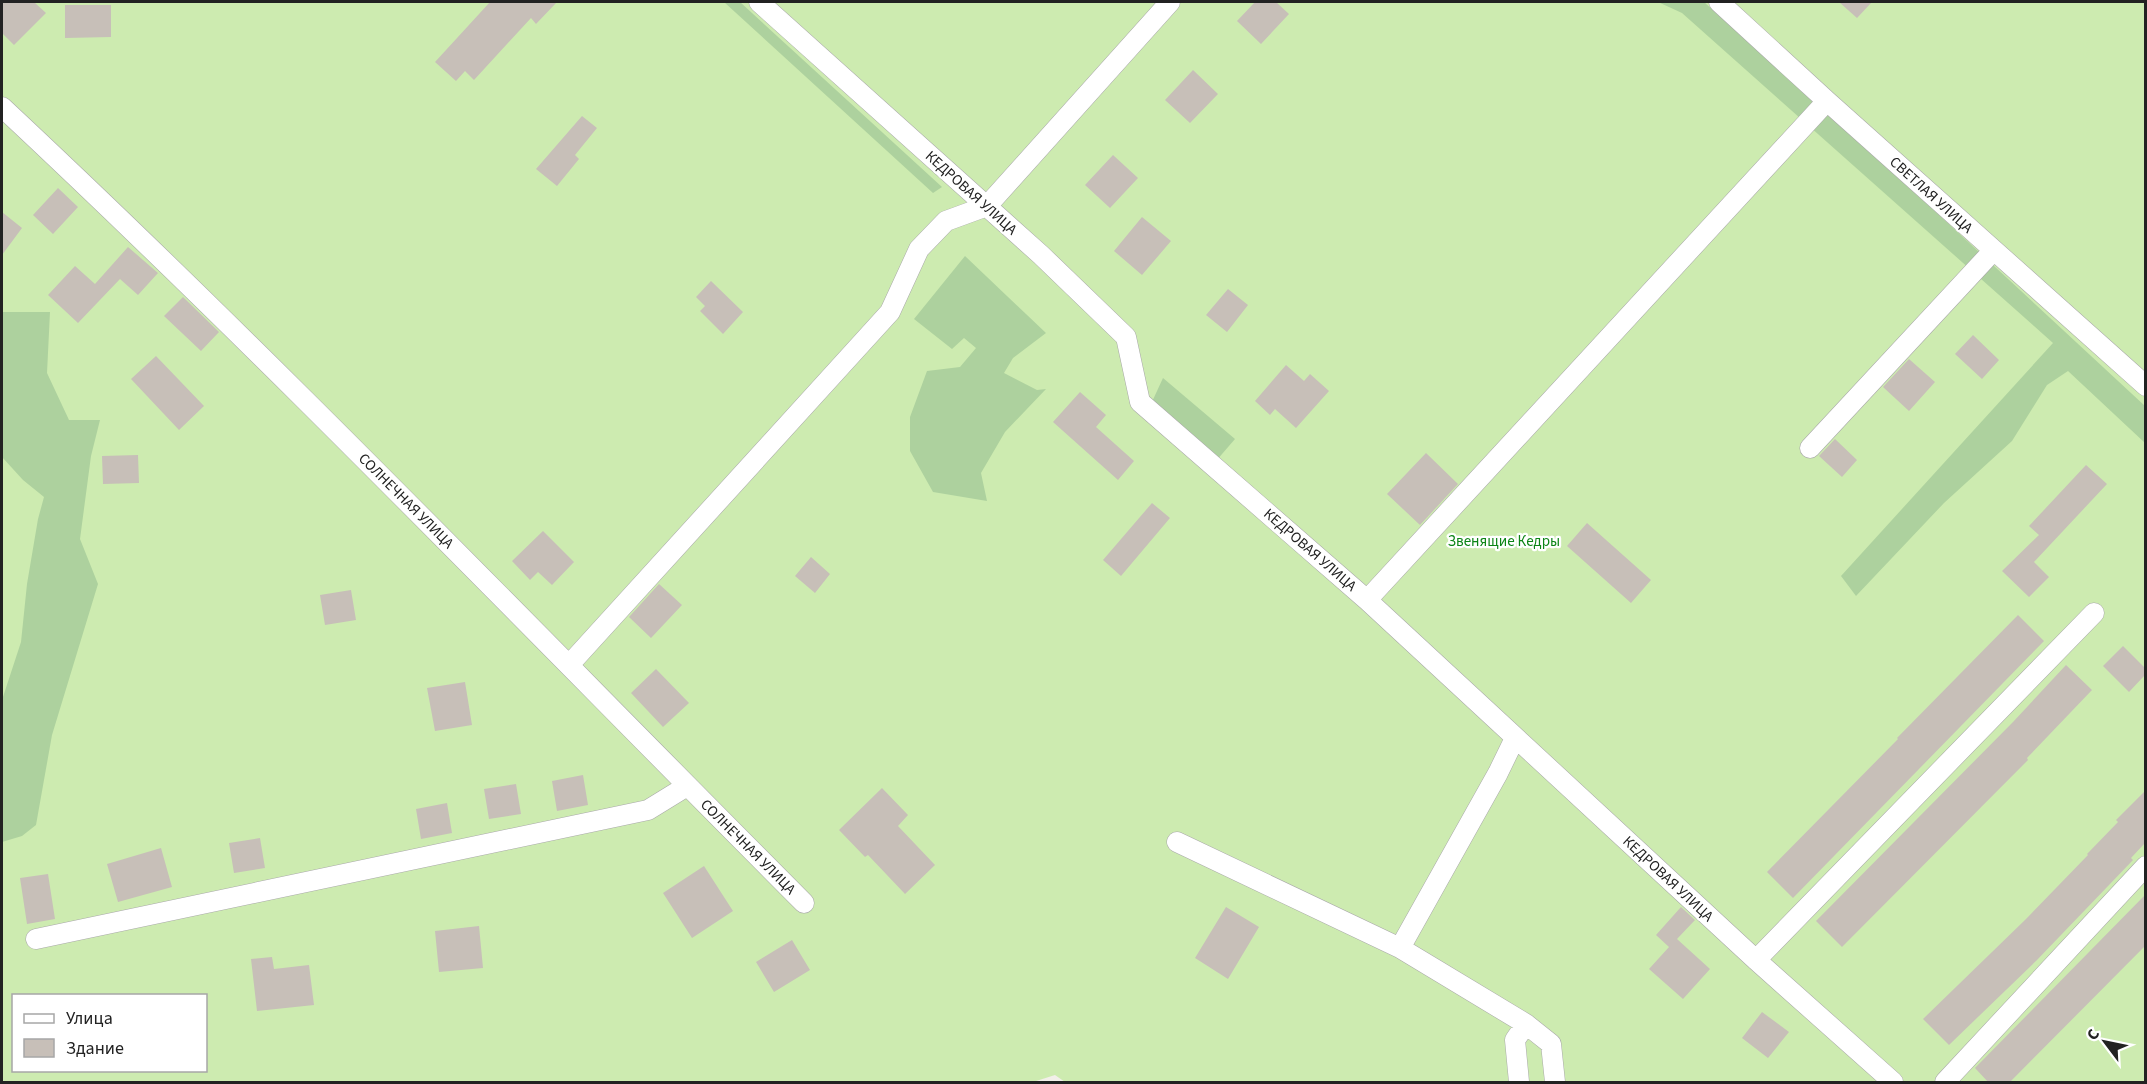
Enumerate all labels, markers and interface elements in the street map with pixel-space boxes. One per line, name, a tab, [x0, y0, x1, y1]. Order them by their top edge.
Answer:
street label: КЕДРОВАЯ УЛИЦА	[920, 146, 1022, 241]
street label: СВЕТЛАЯ УЛИЦА	[1885, 152, 1978, 239]
street label: СОЛНЕЧНАЯ УЛИЦА	[354, 449, 459, 554]
street label: КЕДРОВАЯ УЛИЦА	[1259, 504, 1362, 597]
park label: Звенящие Кедры	[1448, 531, 1560, 552]
street label: СОЛНЕЧНАЯ УЛИЦА	[696, 795, 801, 900]
street label: КЕДРОВАЯ УЛИЦА	[1618, 831, 1719, 927]
legend	[12, 994, 207, 1072]
text: Улица	[66, 1006, 113, 1031]
north arrow	[2075, 1012, 2135, 1072]
text: С	[2081, 1025, 2105, 1044]
text: Здание	[66, 1036, 124, 1061]

